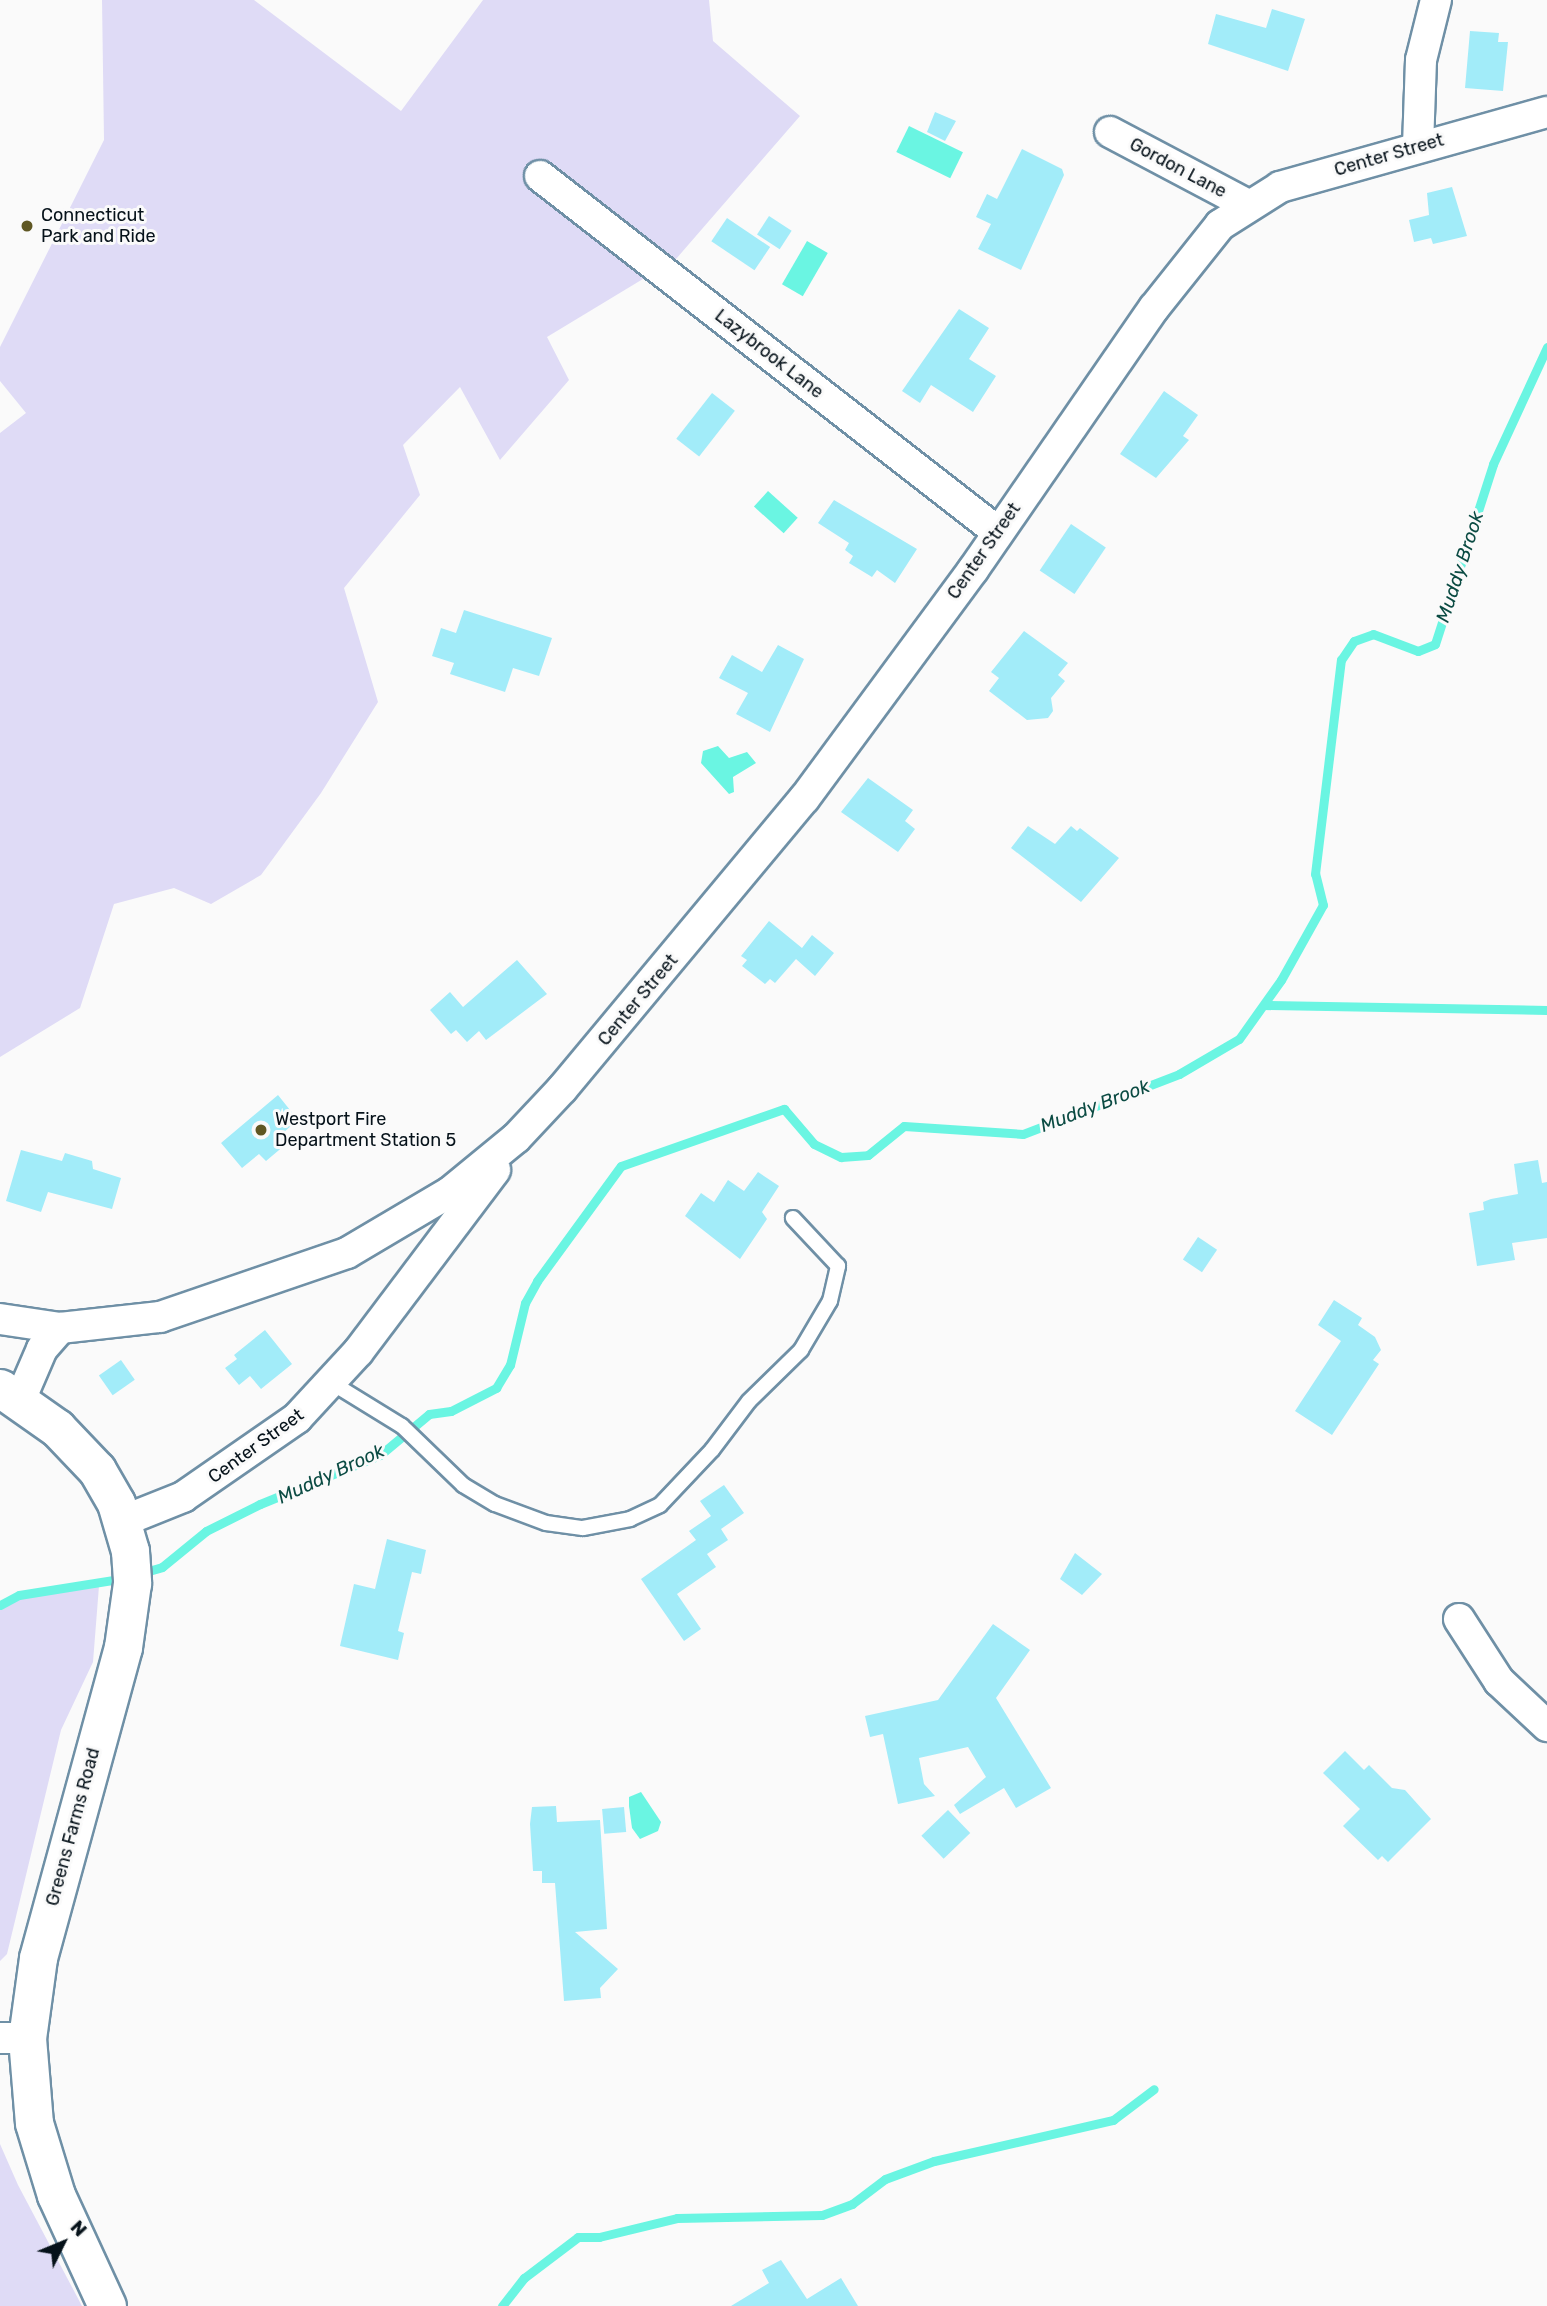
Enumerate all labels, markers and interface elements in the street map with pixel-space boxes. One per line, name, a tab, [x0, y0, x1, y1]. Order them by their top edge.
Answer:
street label: Center Street	[1332, 129, 1446, 181]
street label: Gordon Lane	[1126, 133, 1230, 203]
place label: Connecticut Park and Ride	[41, 205, 156, 248]
marker: Connecticut Park and Ride	[19, 218, 35, 234]
street label: Lazybrook Lane	[710, 305, 828, 403]
street label: Center Street	[943, 498, 1025, 604]
water label: Muddy Brook	[1431, 508, 1489, 626]
street label: Center Street	[593, 950, 683, 1050]
water label: Muddy Brook	[1037, 1075, 1153, 1137]
place label: Westport Fire Department Station 5	[275, 1109, 456, 1152]
marker: Westport Fire Department Station 5	[253, 1122, 269, 1138]
street label: Center Street	[204, 1404, 308, 1488]
water label: Muddy Brook	[274, 1439, 388, 1509]
street label: Greens Farms Road	[42, 1746, 104, 1908]
north arrow	[28, 2208, 98, 2278]
text: N	[66, 2215, 92, 2241]

